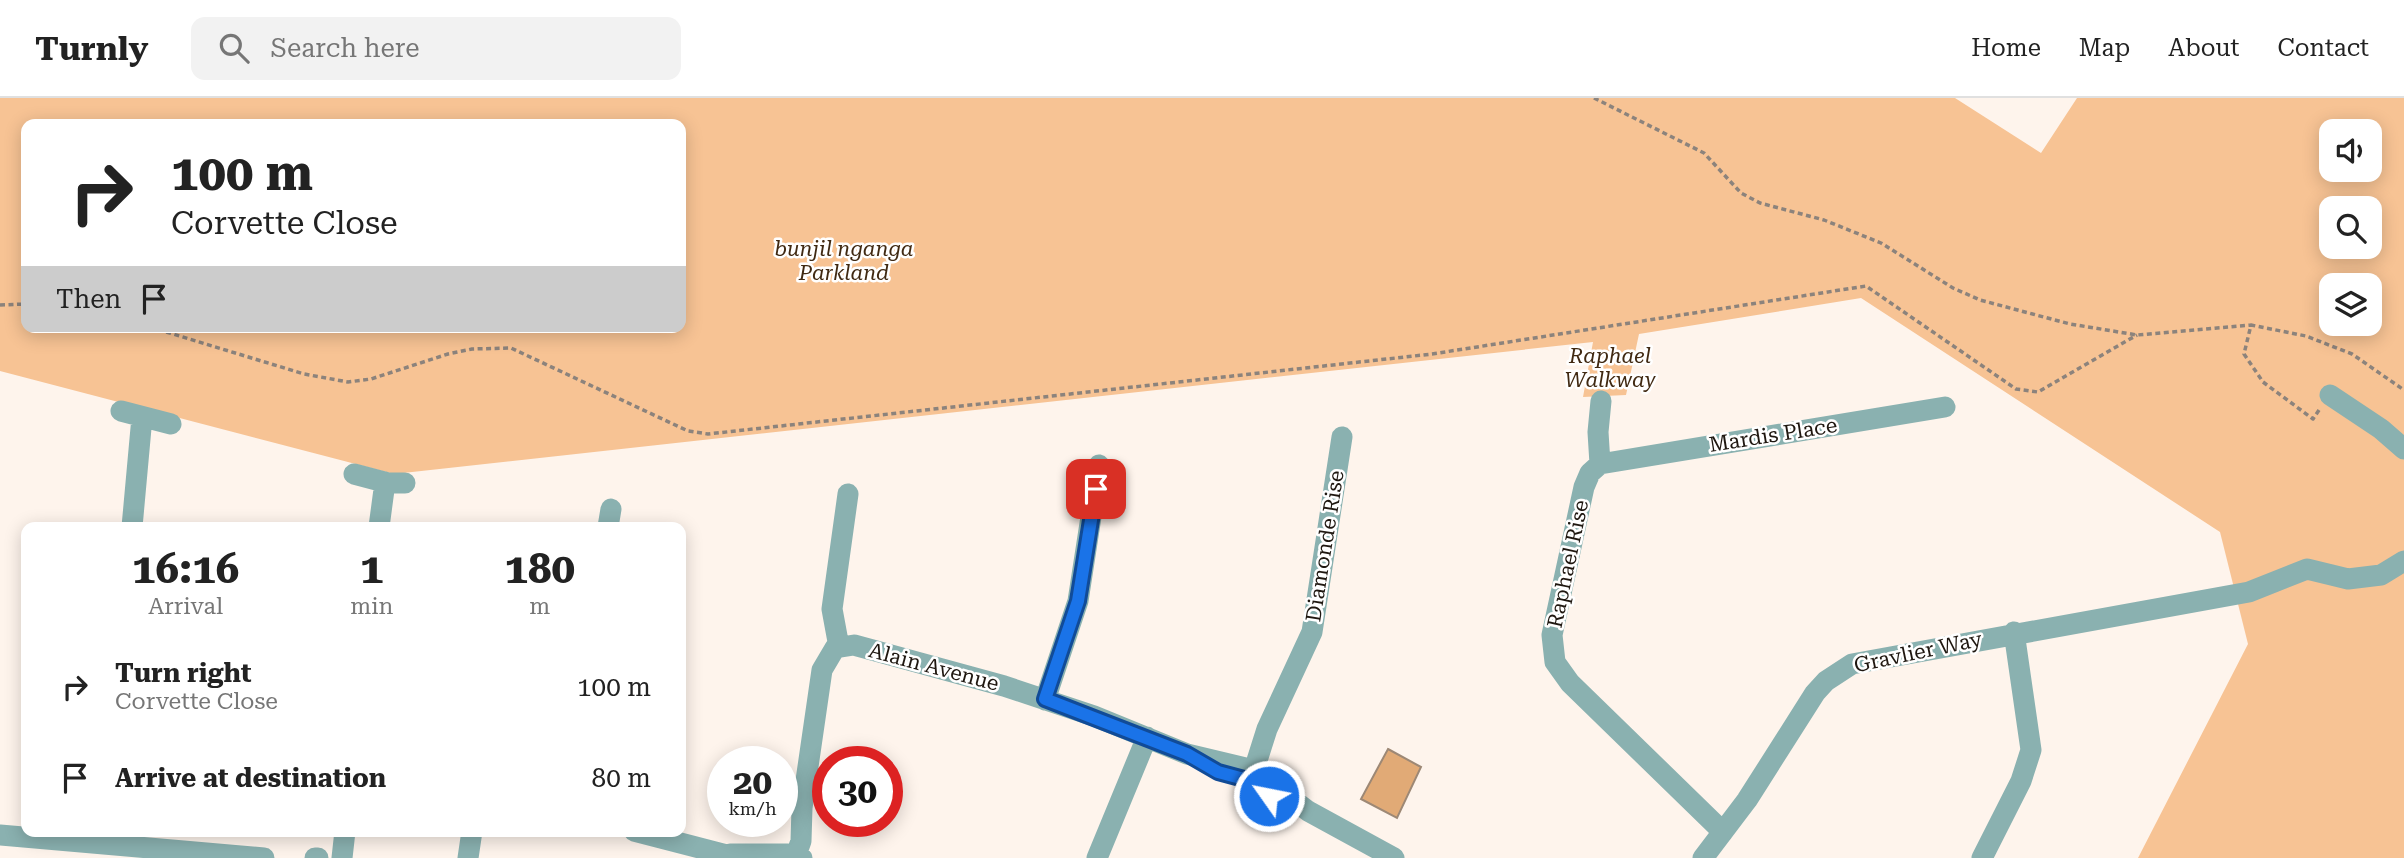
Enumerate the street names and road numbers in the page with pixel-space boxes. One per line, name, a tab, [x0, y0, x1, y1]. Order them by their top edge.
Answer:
street label: Mardis Place	[1707, 413, 1839, 457]
street label: Diamonde Rise	[1301, 469, 1349, 623]
street label: Raphael Rise	[1543, 498, 1593, 630]
street label: Gravlier Way	[1852, 627, 1985, 677]
street label: Alain Avenue	[866, 638, 1002, 696]

